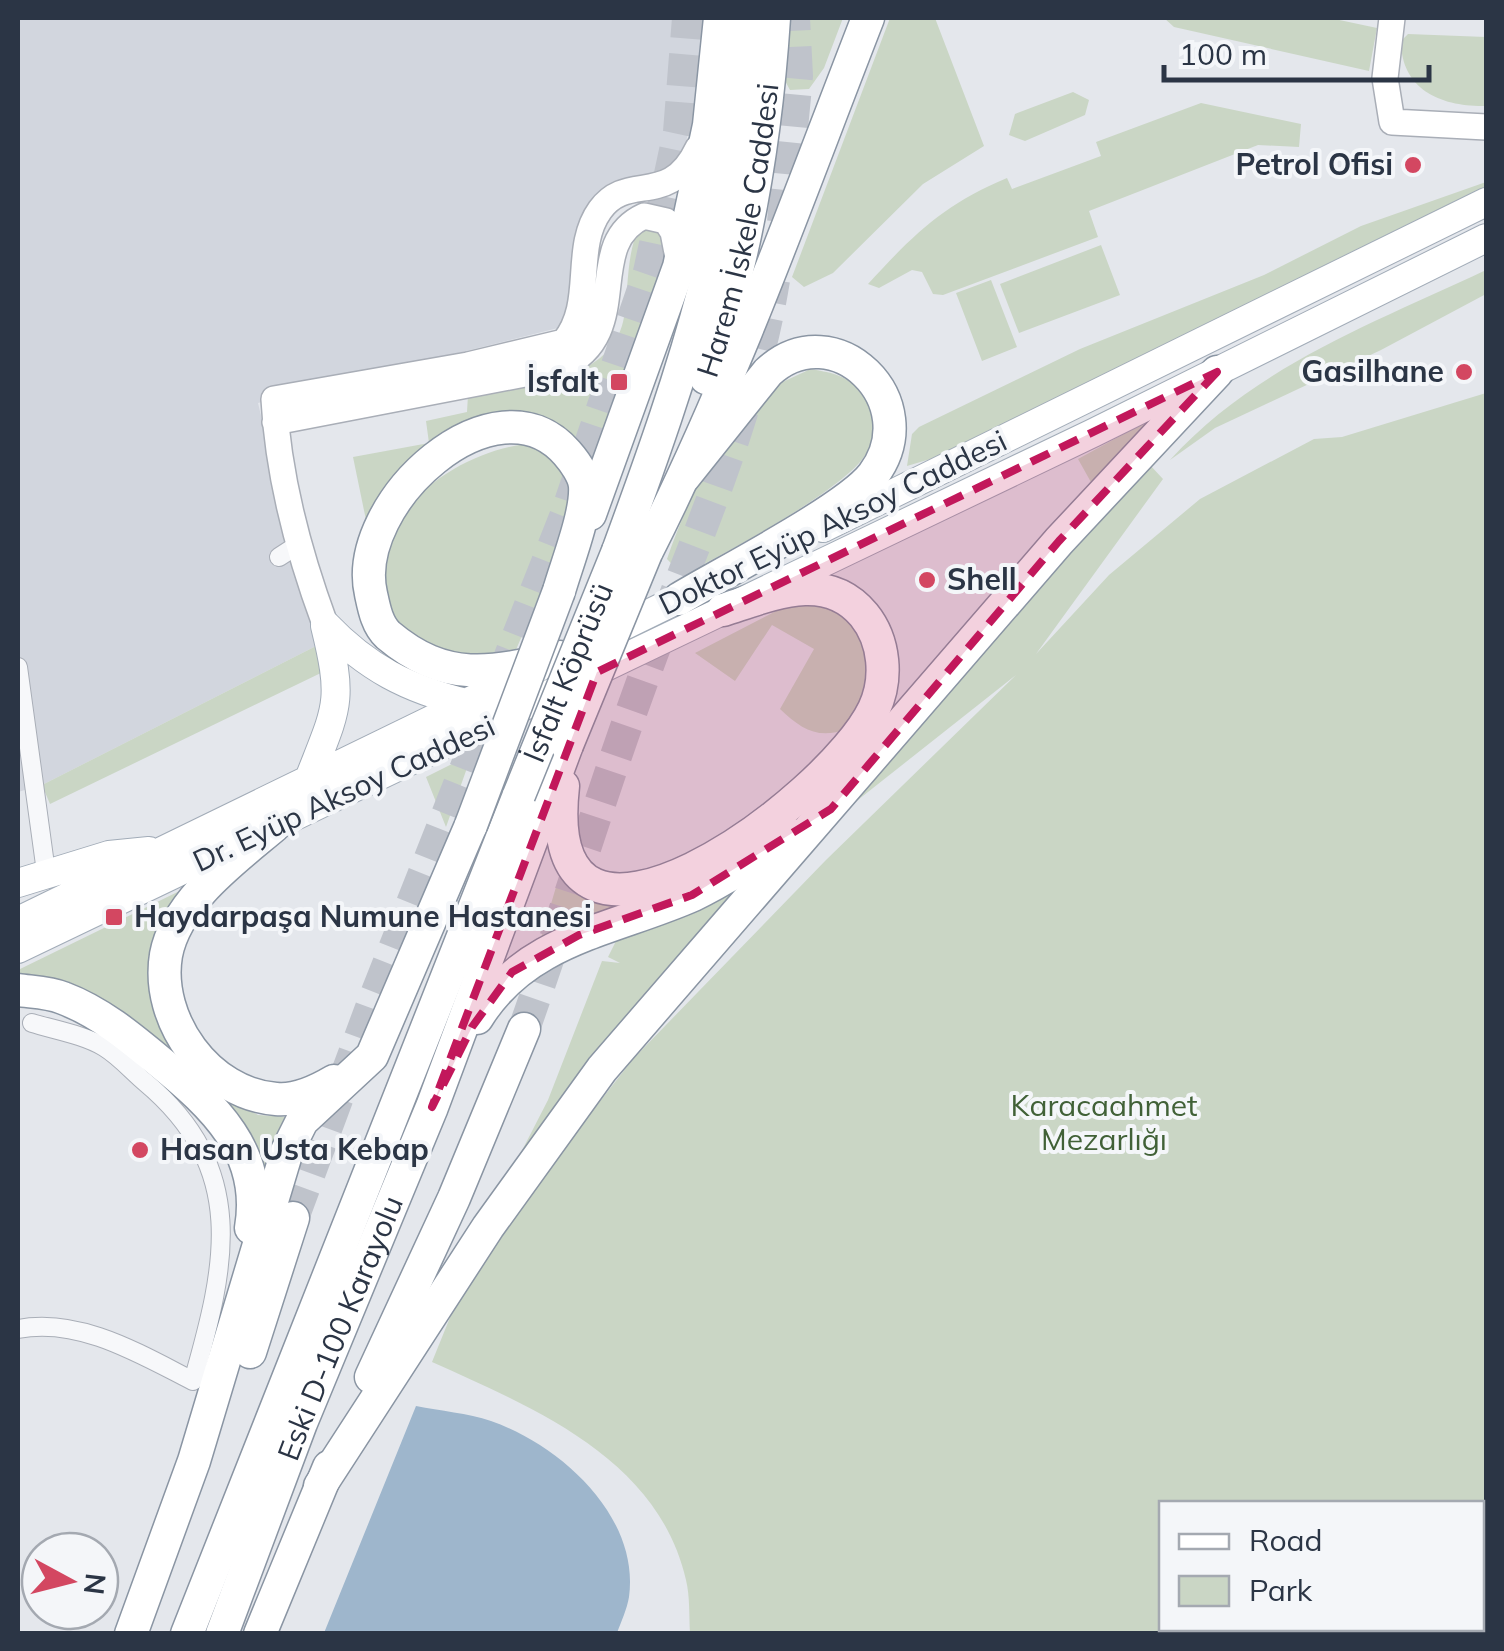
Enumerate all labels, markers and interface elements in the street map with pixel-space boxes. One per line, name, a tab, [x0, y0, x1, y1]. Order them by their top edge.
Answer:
scale bar	[1164, 20, 1429, 82]
text: 100 m	[1179, 35, 1267, 73]
street label: Harem İskele Caddesi	[688, 81, 786, 382]
place label: Petrol Ofisi	[1235, 145, 1393, 183]
marker: Petrol Ofisi	[1402, 154, 1424, 176]
place label: Gasilhane	[1301, 352, 1444, 390]
marker: Gasilhane	[1453, 361, 1475, 383]
place label: İsfalt	[527, 362, 599, 400]
marker: İsfalt	[608, 371, 630, 393]
street label: Doktor Eyüp Aksoy Caddesi	[652, 421, 1013, 623]
place label: Shell	[947, 560, 1017, 598]
marker: Shell	[916, 569, 938, 591]
street label: İsfalt Köprüsü	[514, 577, 621, 768]
street label: Dr. Eyüp Aksoy Caddesi	[186, 706, 501, 880]
place label: Haydarpaşa Numune Hastanesi	[134, 897, 592, 935]
marker: Haydarpaşa Numune Hastanesi	[103, 906, 125, 928]
park label: Karacaahmet Mezarlığı	[1010, 1086, 1198, 1158]
place label: Hasan Usta Kebap	[160, 1130, 429, 1168]
marker: Hasan Usta Kebap	[129, 1139, 151, 1161]
street label: Eski D-100 Karayolu	[269, 1190, 411, 1466]
legend	[1159, 1501, 1484, 1631]
text: Road	[1249, 1521, 1323, 1559]
north arrow	[20, 1531, 120, 1631]
text: N	[77, 1571, 114, 1597]
text: Park	[1249, 1571, 1313, 1609]

